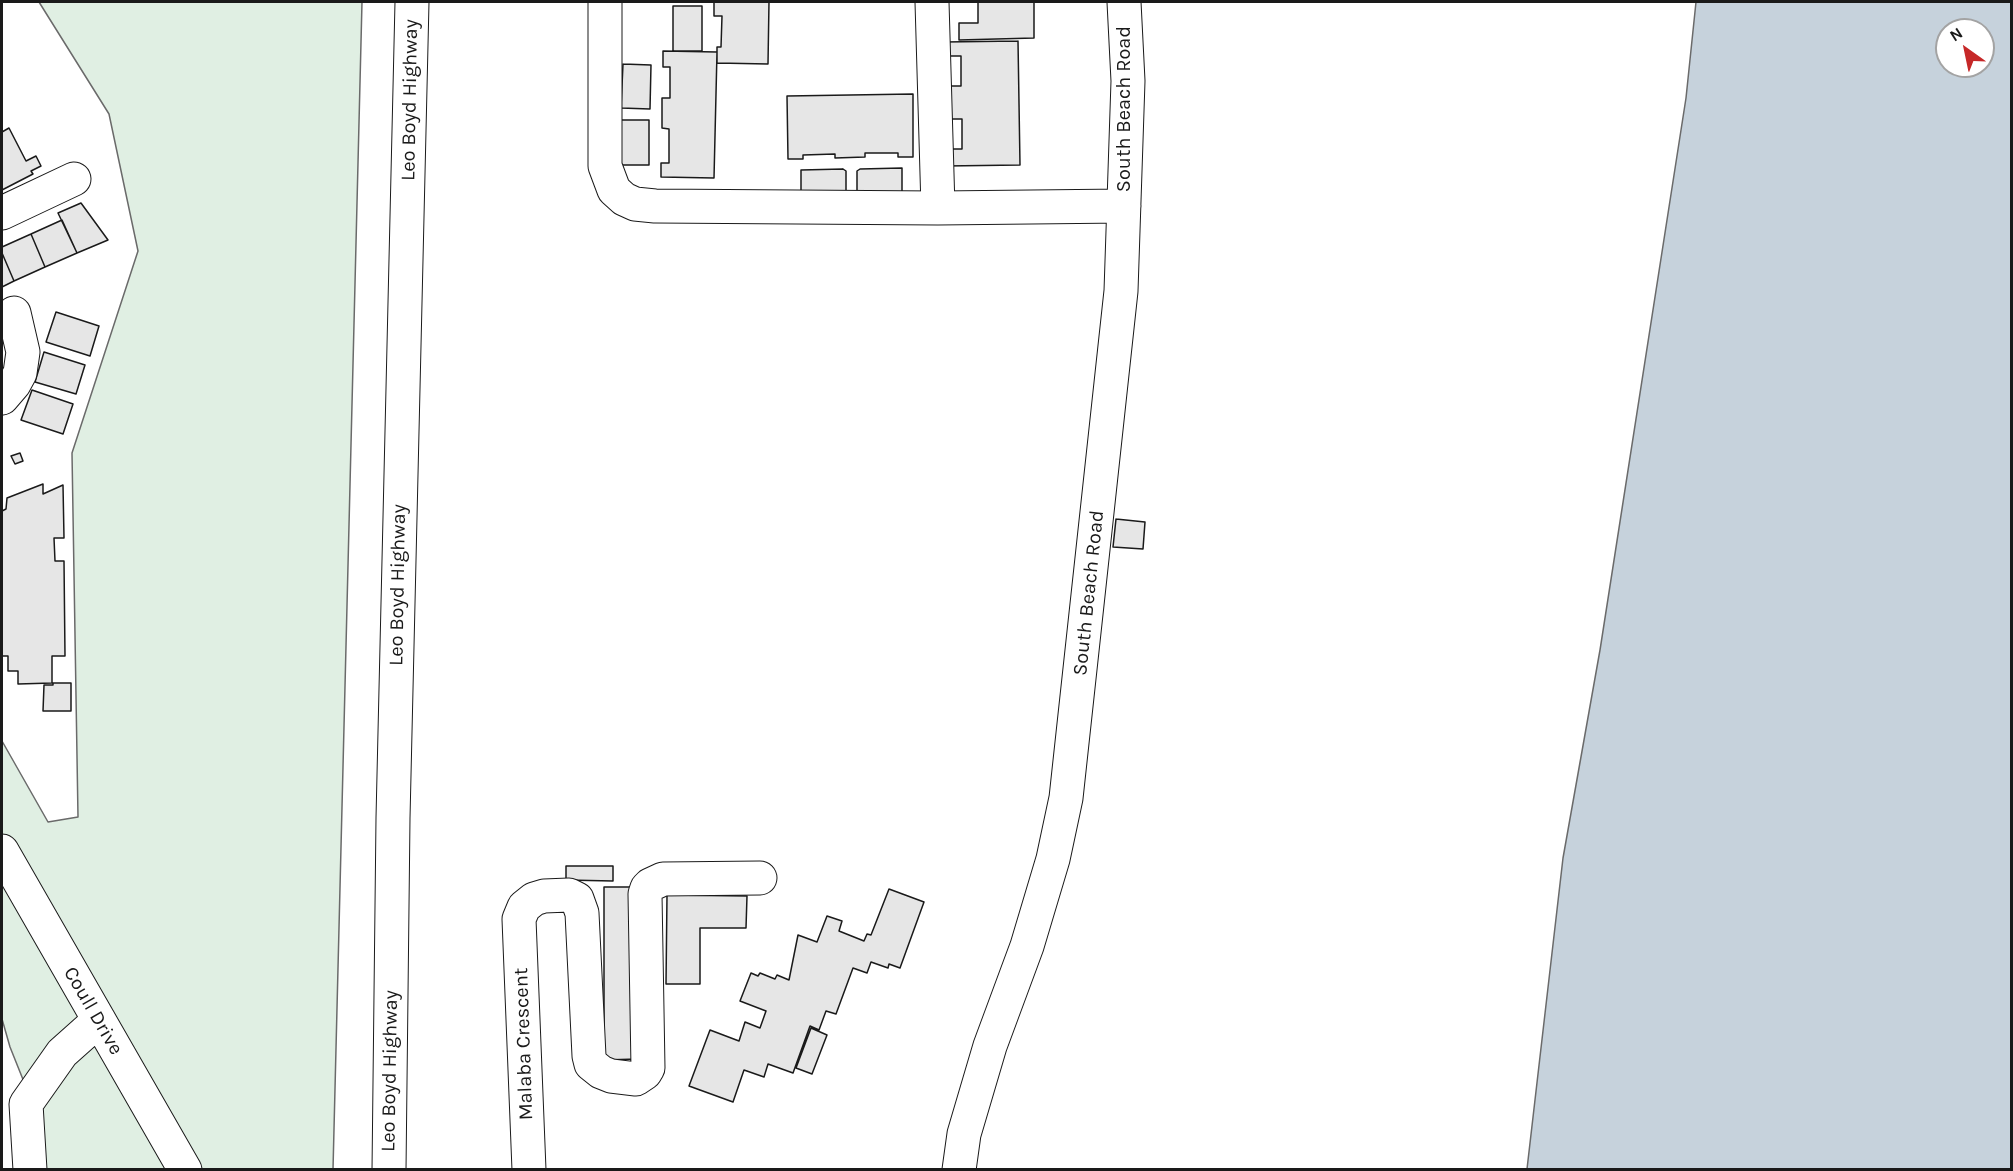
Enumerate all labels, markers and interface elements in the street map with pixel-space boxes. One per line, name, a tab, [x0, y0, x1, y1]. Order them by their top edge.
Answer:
north arrow	[1935, 18, 1995, 78]
street label: Leo Boyd Highway	[397, 19, 423, 181]
text: N	[1946, 23, 1966, 45]
street label: South Beach Road	[1112, 26, 1136, 192]
street label: Leo Boyd Highway	[385, 504, 411, 666]
street label: South Beach Road	[1068, 509, 1110, 677]
street label: Coull Drive	[58, 963, 128, 1059]
street label: Malaba Crescent	[509, 967, 539, 1121]
street label: Leo Boyd Highway	[377, 990, 403, 1152]

